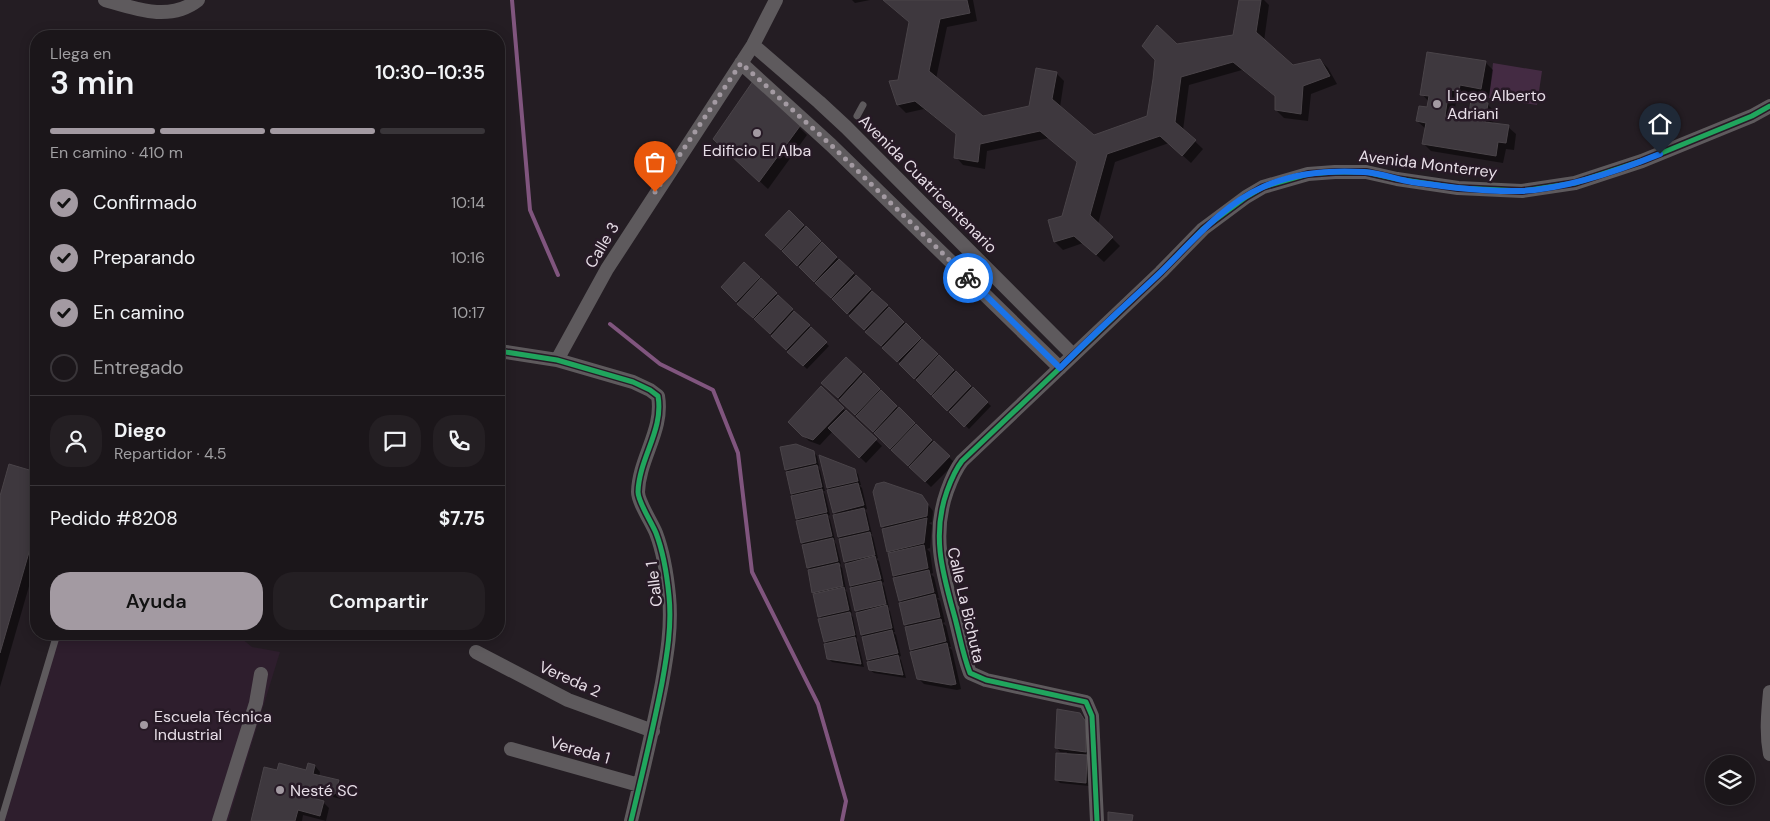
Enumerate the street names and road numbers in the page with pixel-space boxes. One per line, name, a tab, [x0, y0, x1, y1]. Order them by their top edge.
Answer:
street label: Avenida Cuatricentenario	[854, 110, 1002, 258]
street label: Avenida Monterrey	[1358, 145, 1499, 183]
street label: Calle 3	[580, 218, 624, 272]
street label: Calle La Bichuta	[942, 545, 990, 665]
street label: Calle 1	[641, 560, 667, 608]
street label: Vereda 2	[536, 656, 604, 702]
street label: Vereda 1	[548, 731, 612, 769]

